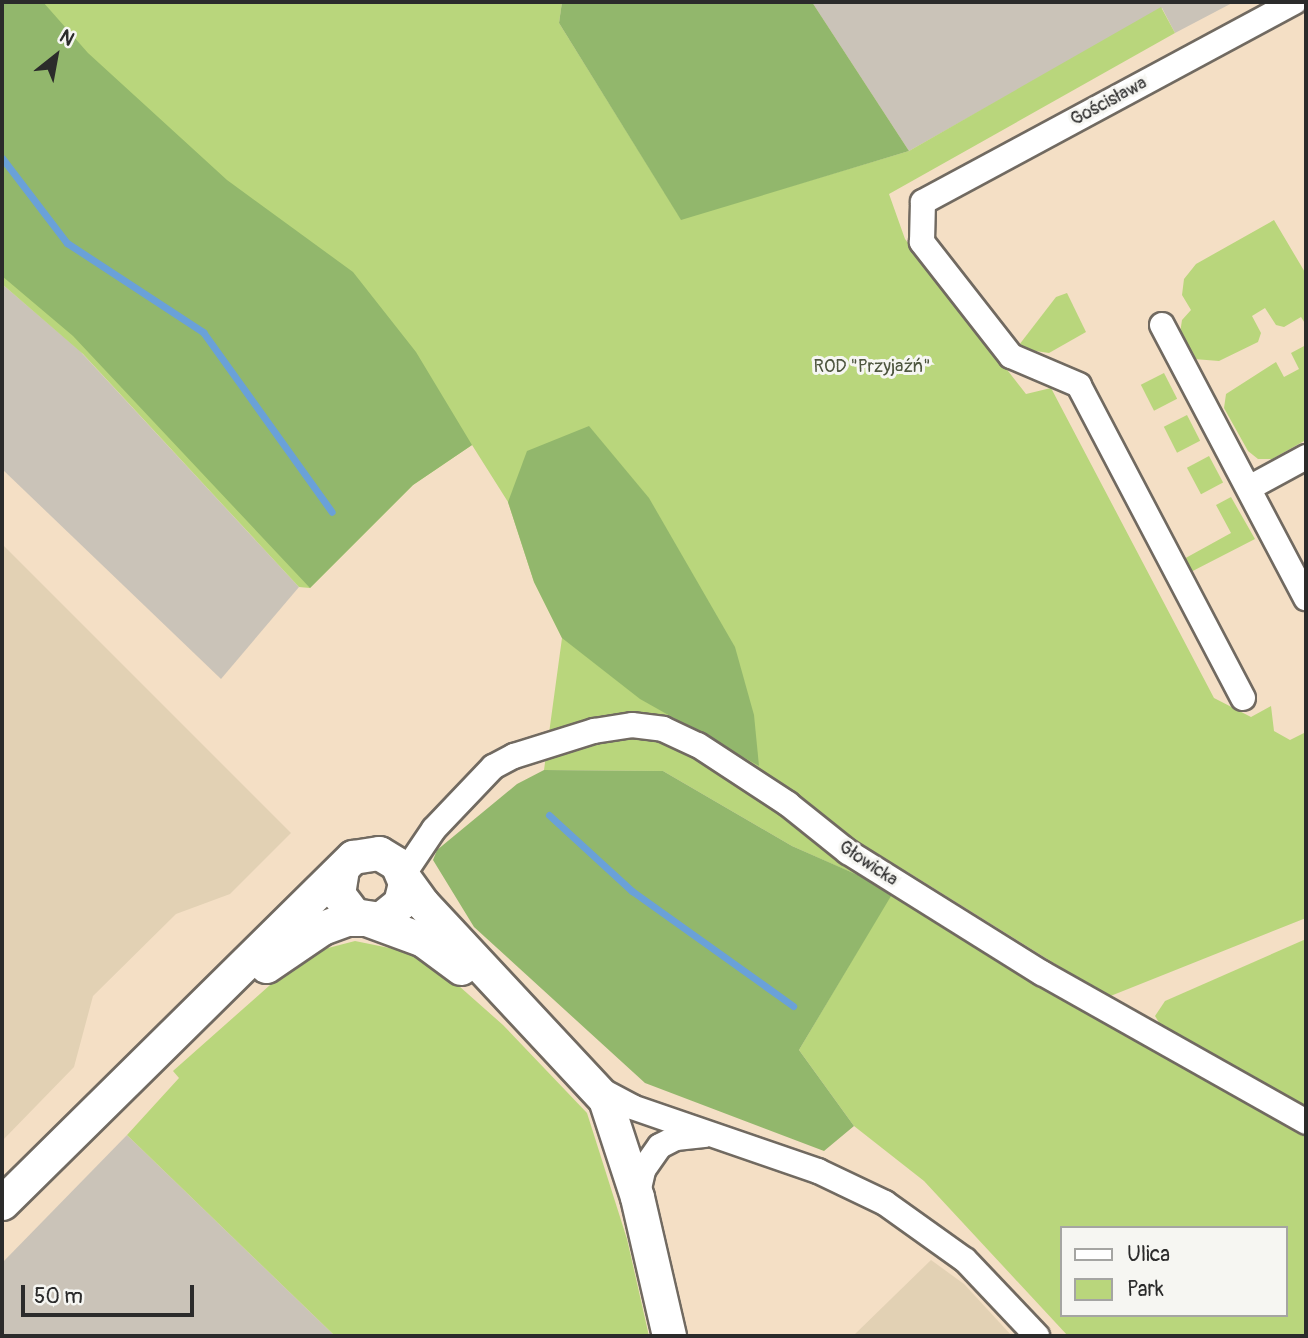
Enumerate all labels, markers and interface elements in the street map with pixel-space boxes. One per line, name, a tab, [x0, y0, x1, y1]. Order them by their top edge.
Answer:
north arrow	[21, 21, 91, 91]
text: N	[55, 24, 79, 52]
street label: Gościsława	[1067, 73, 1151, 131]
park label: ROD "Przyjaźń"	[814, 356, 930, 378]
street label: Głowicka	[835, 837, 901, 891]
legend	[1060, 1226, 1287, 1317]
text: Ulica	[1127, 1241, 1170, 1268]
scale bar	[24, 1272, 198, 1316]
text: Park	[1127, 1276, 1164, 1303]
text: 50 m	[34, 1283, 83, 1310]

